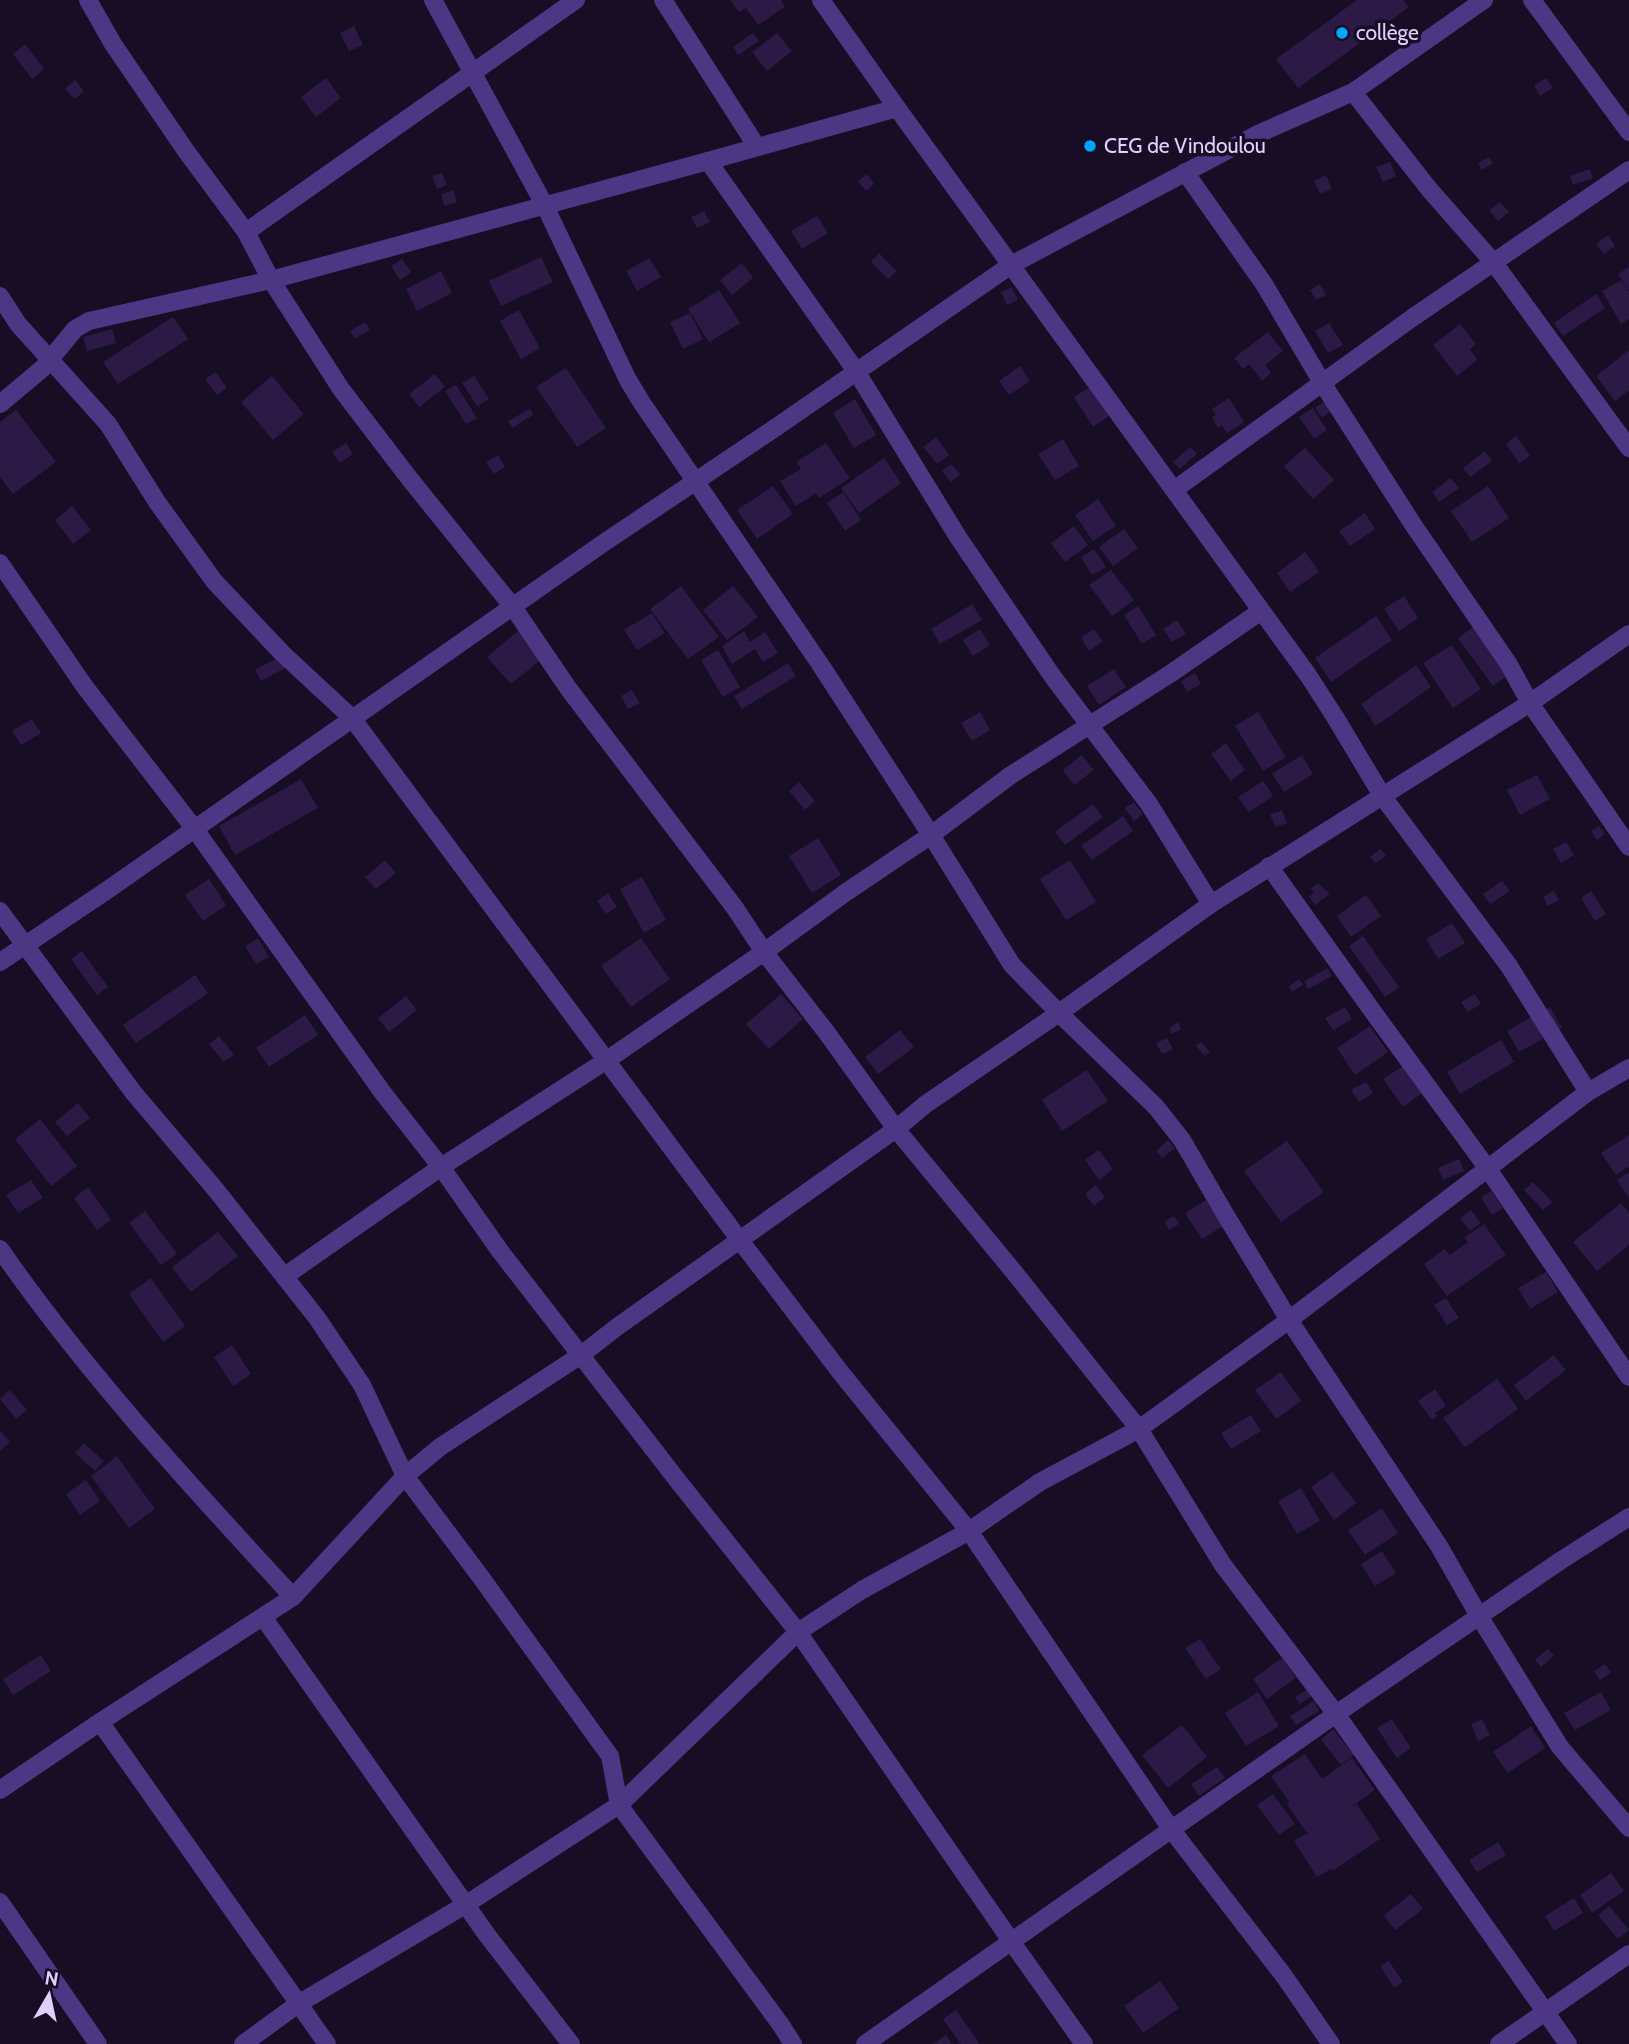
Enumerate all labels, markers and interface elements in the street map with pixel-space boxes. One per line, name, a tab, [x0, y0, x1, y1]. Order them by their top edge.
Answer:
place label: collège	[1356, 20, 1419, 45]
marker: collège	[1334, 25, 1350, 41]
place label: CEG de Vindoulou	[1104, 133, 1266, 158]
marker: CEG de Vindoulou	[1082, 138, 1098, 154]
north arrow	[14, 1960, 84, 2030]
text: N	[43, 1966, 60, 1991]

